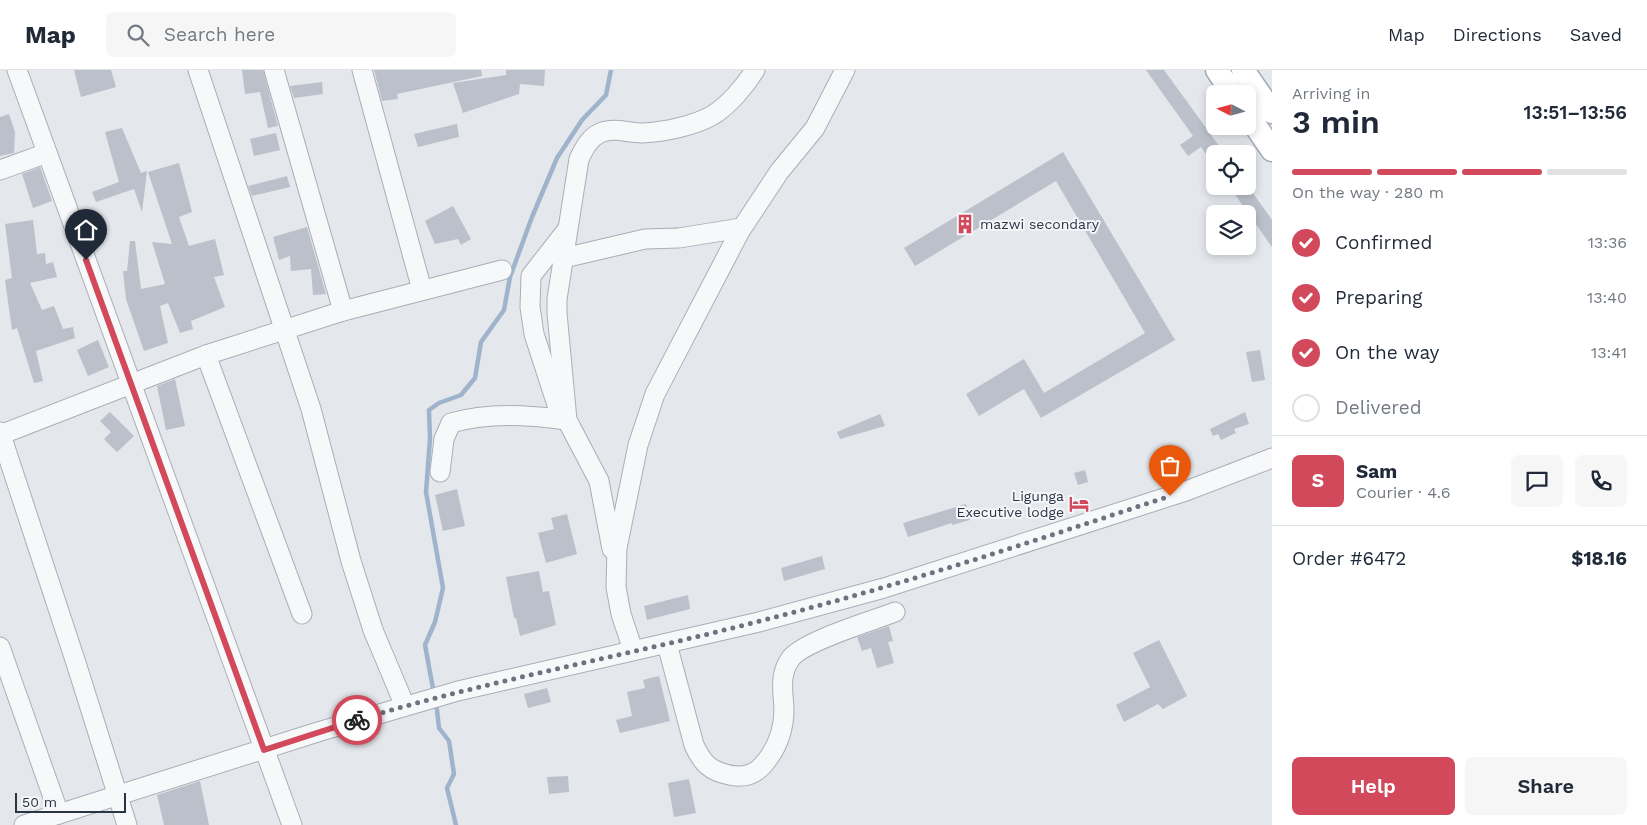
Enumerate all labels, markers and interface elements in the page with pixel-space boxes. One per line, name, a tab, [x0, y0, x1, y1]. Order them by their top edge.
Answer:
search box	[106, 12, 456, 57]
text: Map	[25, 21, 76, 49]
icon: search	[124, 21, 152, 49]
text: Search here	[164, 23, 275, 46]
text: Map	[1388, 24, 1425, 45]
text: Directions	[1453, 24, 1542, 45]
text: Saved	[1570, 24, 1622, 45]
text: Arriving in	[1292, 84, 1370, 103]
north arrow	[1206, 85, 1256, 135]
map controls	[1206, 85, 1256, 255]
text: 13:51–13:56	[1524, 101, 1627, 124]
text: 3 min	[1292, 103, 1380, 141]
button: locate	[1206, 145, 1256, 195]
text: On the way · 280 m	[1292, 183, 1444, 202]
button: layers	[1206, 205, 1256, 255]
pin	[65, 209, 107, 260]
building icon: mazwi secondary	[954, 213, 976, 235]
icon: home	[72, 216, 100, 244]
place label: mazwi secondary	[980, 216, 1100, 232]
icon: check	[1292, 229, 1320, 257]
text: Confirmed	[1335, 231, 1432, 254]
text: 13:36	[1588, 233, 1627, 252]
icon: check	[1292, 284, 1320, 312]
text: Preparing	[1335, 286, 1422, 309]
text: 13:40	[1587, 288, 1627, 307]
icon: check	[1292, 339, 1320, 367]
text: On the way	[1335, 341, 1439, 364]
text: 13:41	[1591, 343, 1627, 362]
text: Delivered	[1335, 396, 1422, 419]
pin	[1149, 445, 1191, 496]
icon: bag	[1156, 452, 1184, 480]
button: chat	[1511, 455, 1563, 507]
button: phone	[1575, 455, 1627, 507]
text: Sam	[1356, 460, 1397, 483]
text: S	[1312, 469, 1324, 492]
text: Courier · 4.6	[1356, 483, 1451, 502]
place label: Ligunga Executive lodge	[957, 488, 1064, 520]
hotel icon: Ligunga Executive lodge	[1068, 493, 1090, 515]
text: Order #6472	[1292, 547, 1406, 570]
text: $18.16	[1571, 547, 1627, 570]
courier	[332, 695, 382, 745]
icon: bike	[343, 706, 371, 734]
button: Help	[1292, 757, 1455, 815]
button: Share	[1465, 757, 1627, 815]
scale bar	[15, 790, 126, 813]
text: 50 m	[22, 794, 57, 810]

